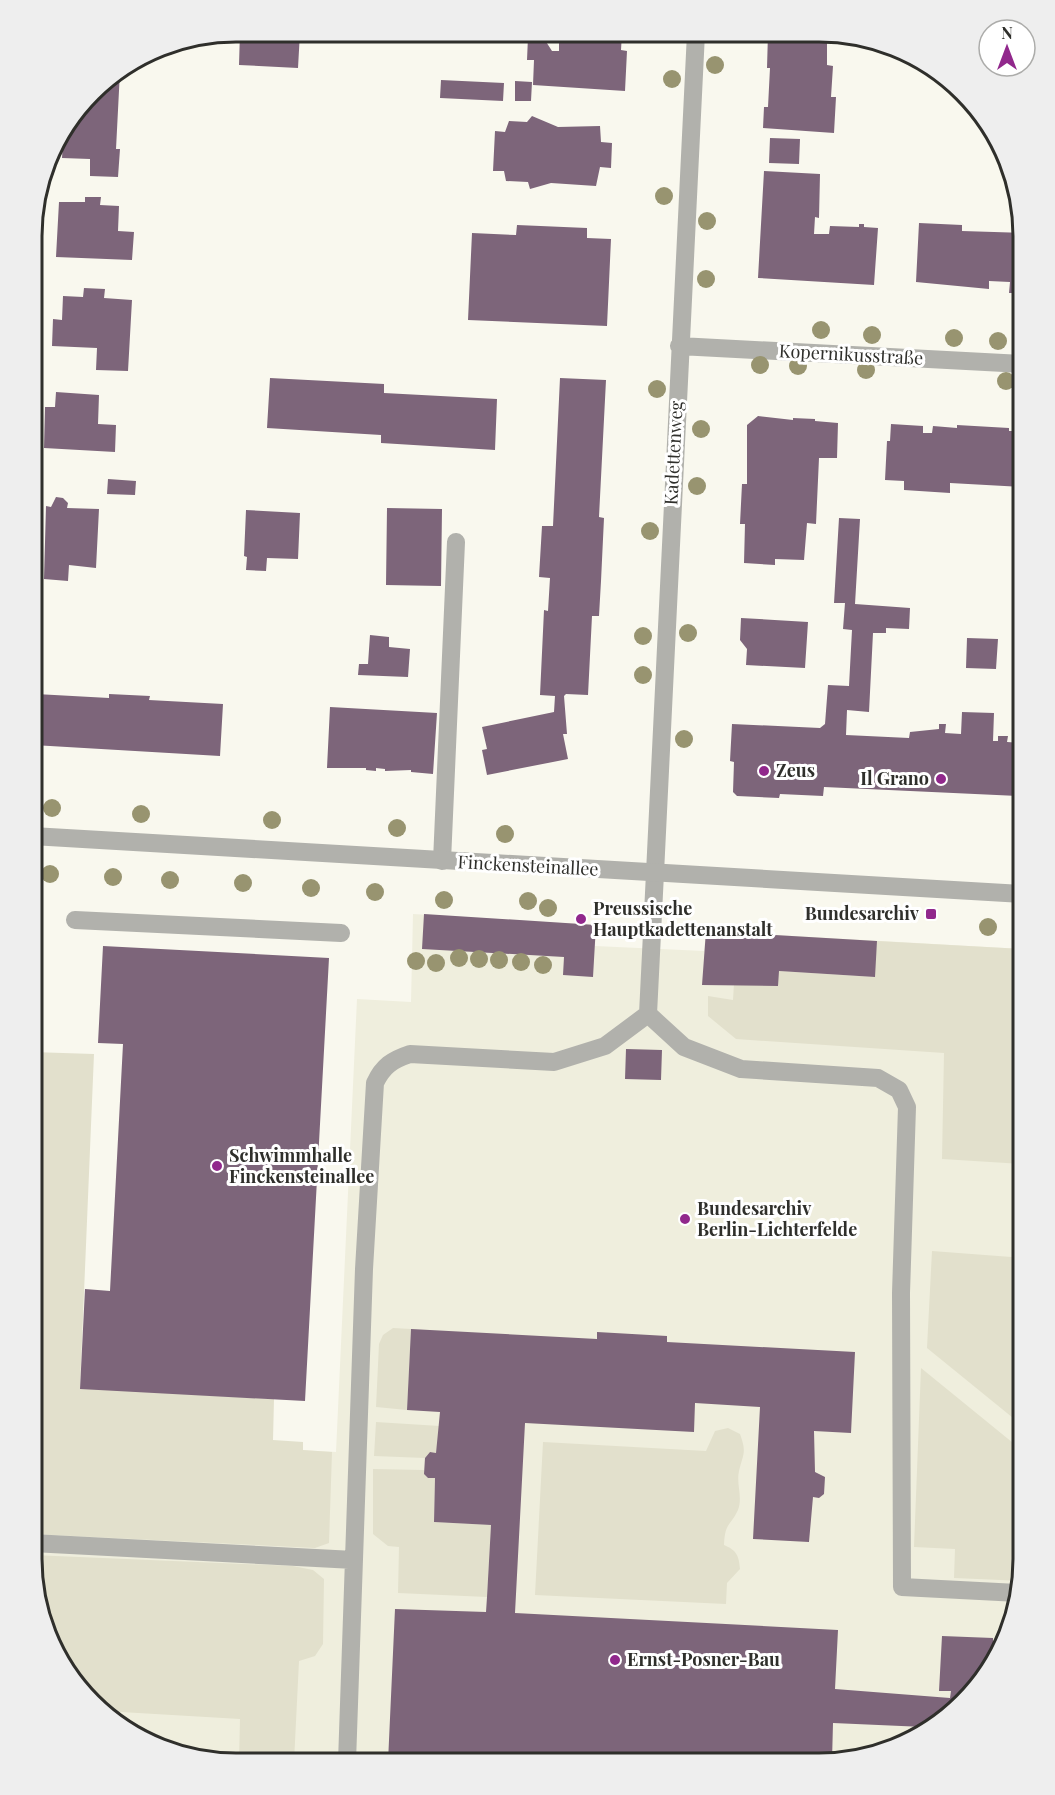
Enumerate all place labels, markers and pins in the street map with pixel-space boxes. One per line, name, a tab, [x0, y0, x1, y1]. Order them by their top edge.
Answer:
place label: Zeus	[776, 758, 815, 782]
marker: Zeus	[757, 764, 771, 778]
place label: Il Grano	[860, 766, 929, 790]
marker: Il Grano	[934, 772, 948, 786]
place label: Preussische Hauptkadettenanstalt	[593, 896, 773, 941]
place label: Bundesarchiv	[805, 901, 920, 925]
marker: Bundesarchiv	[924, 907, 938, 921]
marker: Preussische Hauptkadettenanstalt	[574, 912, 588, 926]
place label: Schwimmhalle Finckensteinallee	[229, 1143, 374, 1188]
marker: Schwimmhalle Finckensteinallee	[210, 1159, 224, 1173]
place label: Bundesarchiv Berlin-Lichterfelde	[697, 1196, 857, 1241]
marker: Bundesarchiv Berlin-Lichterfelde	[678, 1212, 692, 1226]
place label: Ernst-Posner-Bau	[627, 1647, 780, 1671]
marker: Ernst-Posner-Bau	[608, 1653, 622, 1667]

